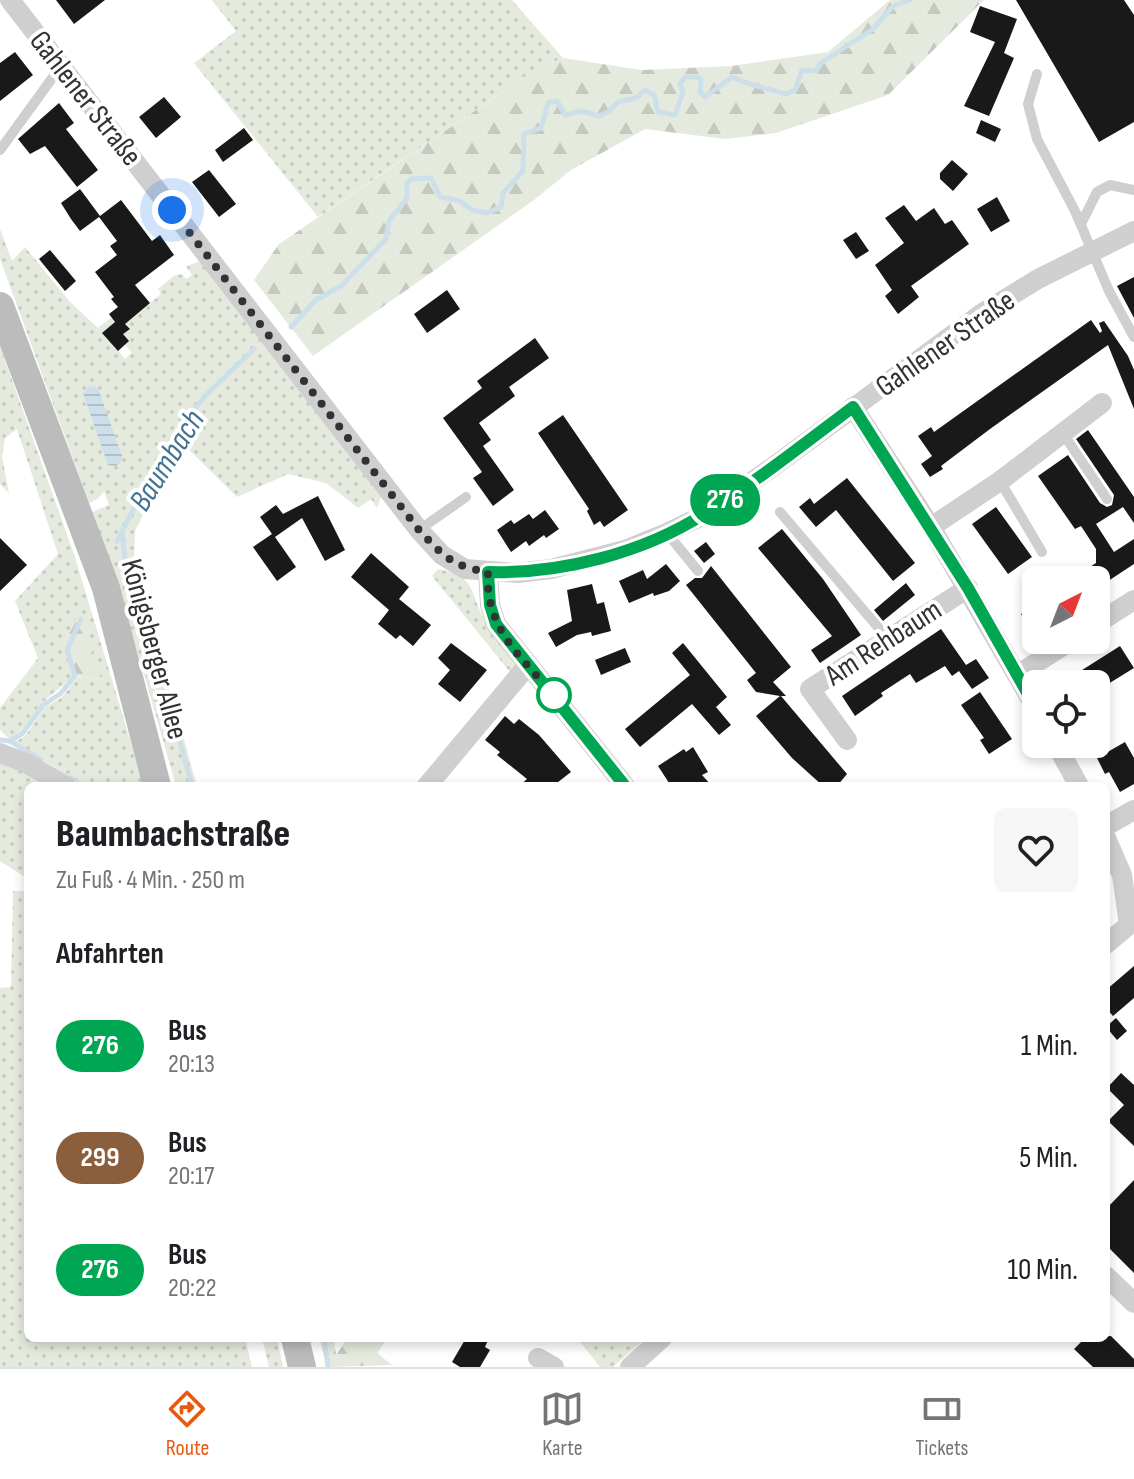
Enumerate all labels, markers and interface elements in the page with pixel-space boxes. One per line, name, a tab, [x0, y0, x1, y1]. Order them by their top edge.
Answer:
street label: Gahlener Straße	[21, 24, 149, 173]
your location	[152, 190, 192, 230]
street label: Gahlener Straße	[869, 283, 1022, 405]
water label: Baumbach	[121, 403, 213, 519]
line badge: 276	[679, 474, 771, 526]
text: 276	[706, 483, 744, 516]
street label: Königsberger Allee	[113, 555, 195, 743]
north arrow	[1022, 566, 1110, 654]
map controls	[1022, 566, 1110, 758]
street label: Am Rehbaum	[818, 592, 949, 694]
button: locate	[1022, 670, 1110, 758]
unlabelled marker	[537, 678, 571, 712]
button: heart	[994, 808, 1078, 892]
text: Baumbachstraße	[56, 812, 290, 857]
text: Zu Fuß · 4 Min. · 250 m	[56, 865, 245, 896]
text: Abfahrten	[56, 936, 164, 972]
text: Bus	[168, 1013, 207, 1049]
text: 1 Min.	[1021, 1028, 1078, 1064]
text: 276	[81, 1029, 119, 1062]
text: 20:13	[168, 1049, 215, 1080]
text: Bus	[168, 1125, 207, 1161]
text: 5 Min.	[1019, 1140, 1078, 1176]
text: 299	[81, 1141, 119, 1174]
text: 20:17	[168, 1161, 214, 1192]
text: Bus	[168, 1237, 207, 1273]
text: 10 Min.	[1007, 1252, 1078, 1288]
text: 276	[81, 1253, 119, 1286]
text: 20:22	[168, 1273, 216, 1304]
tab: Route	[165, 1387, 209, 1462]
tab: Karte	[540, 1387, 584, 1462]
tab: Tickets	[915, 1387, 968, 1462]

